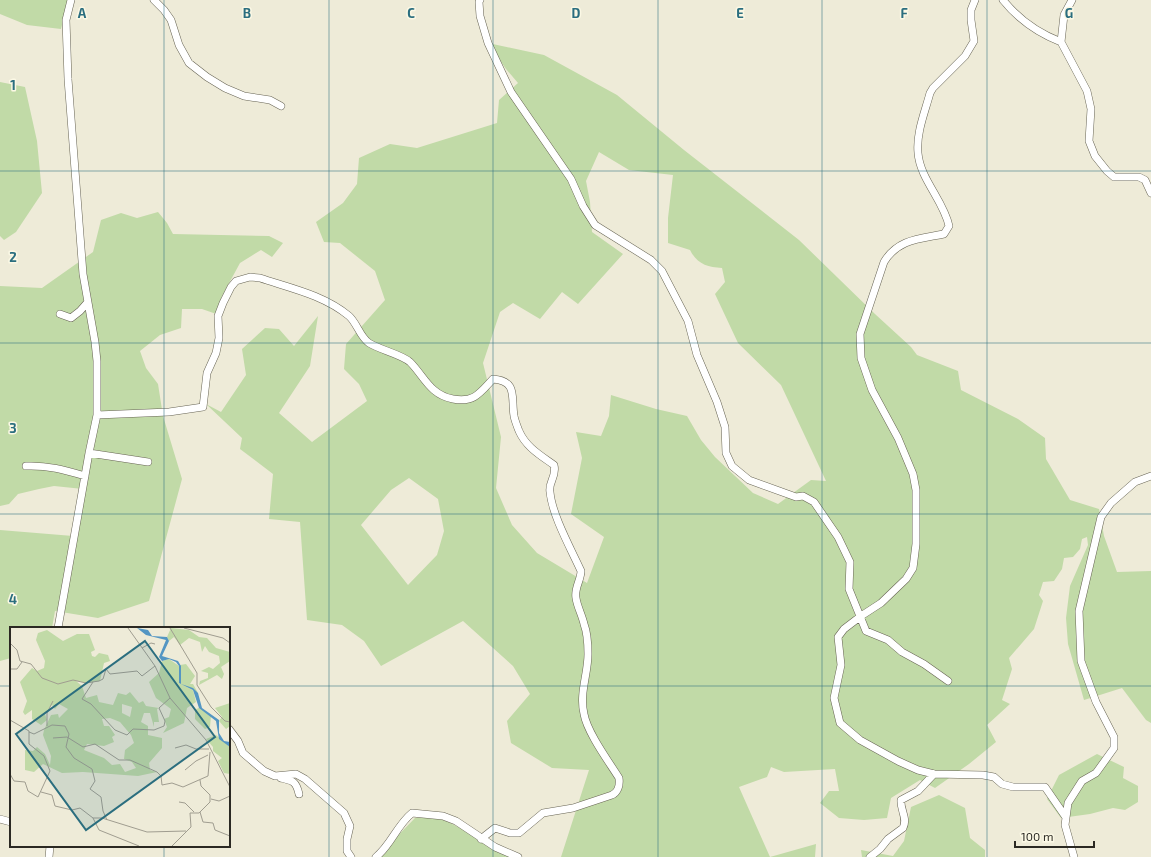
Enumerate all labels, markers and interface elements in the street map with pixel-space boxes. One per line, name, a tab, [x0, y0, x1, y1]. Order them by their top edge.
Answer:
text: A	[78, 5, 87, 21]
text: B	[243, 5, 251, 21]
text: C	[407, 5, 415, 21]
text: D	[572, 5, 581, 21]
text: E	[736, 5, 744, 21]
text: F	[900, 5, 908, 21]
text: G	[1065, 5, 1073, 21]
text: 1	[10, 77, 16, 93]
text: 2	[9, 249, 17, 265]
text: 3	[9, 420, 17, 436]
text: 4	[9, 591, 17, 607]
inset map	[10, 627, 230, 847]
scale bar	[1015, 823, 1094, 849]
text: 100 m	[1021, 829, 1053, 843]

